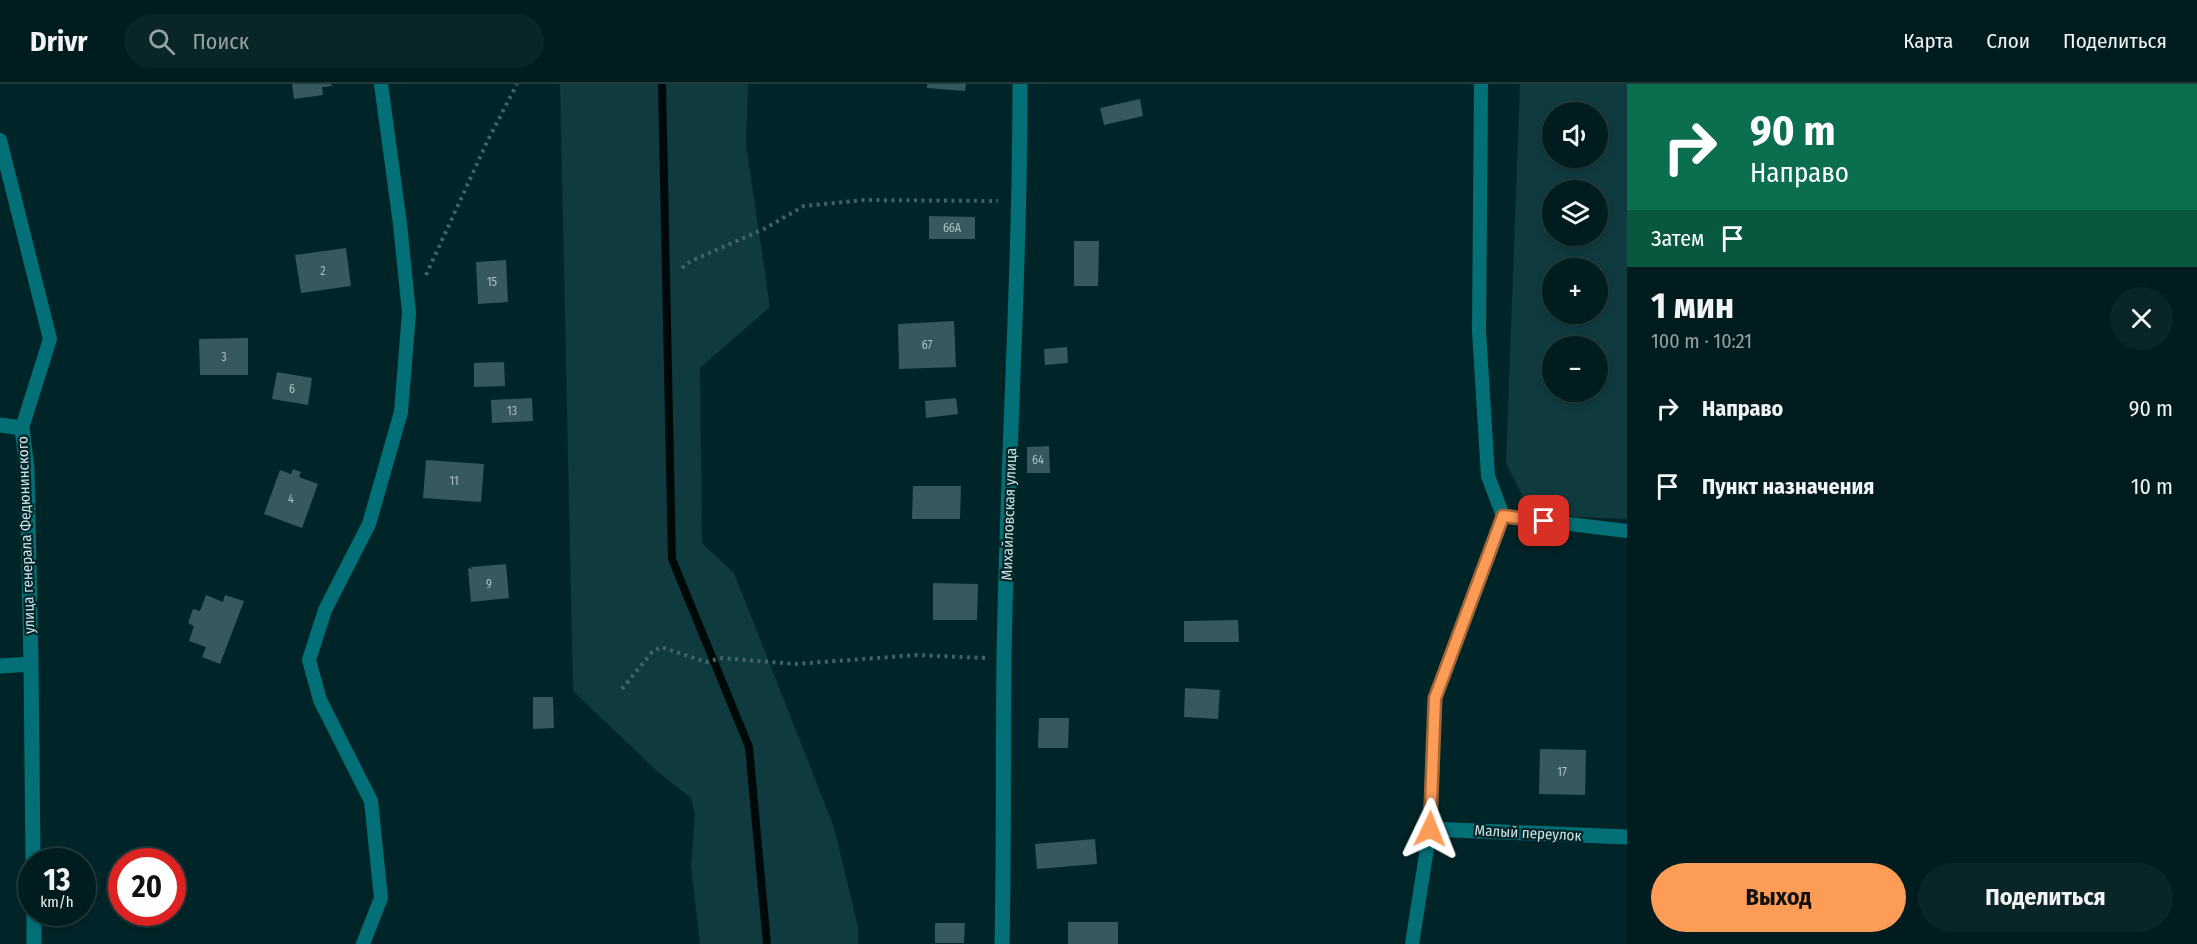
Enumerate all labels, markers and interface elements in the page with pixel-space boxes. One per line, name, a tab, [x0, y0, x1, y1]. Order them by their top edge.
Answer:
search box	[124, 14, 544, 68]
text: Drivr	[30, 25, 88, 58]
icon: search	[145, 25, 178, 58]
text: Поиск	[193, 28, 249, 55]
text: Карта	[1903, 28, 1953, 54]
text: Слои	[1986, 28, 2030, 54]
text: Поделиться	[2063, 28, 2167, 54]
map controls	[1542, 102, 1608, 402]
button: sound	[1542, 102, 1608, 168]
text: 90 m	[1750, 106, 1835, 156]
icon: right	[1651, 108, 1729, 186]
text: Направо	[1750, 157, 1849, 189]
button: layers	[1542, 180, 1608, 246]
house number: 66А	[943, 221, 962, 235]
icon: arrive	[1716, 222, 1749, 255]
text: Затем	[1651, 225, 1704, 252]
button: +	[1542, 258, 1608, 324]
house number: 2	[320, 264, 326, 278]
house number: 15	[487, 275, 498, 289]
text: 1 мин	[1651, 284, 1734, 328]
button: close	[2110, 287, 2173, 350]
text: 100 m · 10:21	[1651, 329, 1752, 353]
button: −	[1542, 336, 1608, 402]
house number: 67	[922, 338, 932, 352]
house number: 3	[221, 350, 227, 364]
house number: 6	[289, 382, 295, 396]
icon: right	[1651, 392, 1684, 425]
text: Направо	[1702, 395, 1783, 422]
text: 90 m	[2129, 395, 2173, 422]
house number: 13	[507, 404, 517, 418]
street label: улица генерала Федюнинского	[14, 436, 38, 634]
street label: Михайловская улица	[998, 447, 1020, 581]
house number: 64	[1032, 453, 1044, 467]
icon: arrive	[1651, 470, 1684, 503]
text: Пункт назначения	[1702, 473, 1874, 500]
text: 10 m	[2131, 473, 2173, 500]
house number: 11	[449, 474, 459, 488]
house number: 4	[288, 492, 294, 506]
pin	[1518, 495, 1569, 546]
icon: arrive	[1527, 504, 1560, 537]
house number: 9	[486, 577, 492, 591]
house number: 17	[1557, 765, 1567, 779]
position arrow	[1398, 797, 1462, 861]
street label: Малый переулок	[1474, 821, 1582, 845]
speed limit sign: 20	[108, 848, 186, 926]
text: 13	[44, 862, 70, 898]
button: Выход	[1651, 863, 1906, 932]
button: Поделиться	[1918, 863, 2173, 932]
text: km/h	[40, 893, 74, 911]

